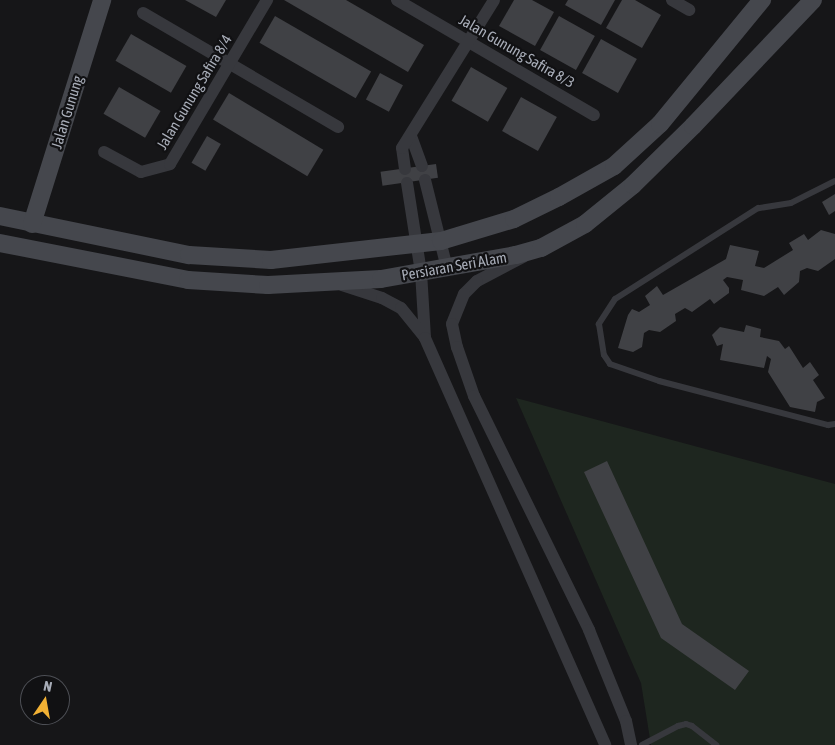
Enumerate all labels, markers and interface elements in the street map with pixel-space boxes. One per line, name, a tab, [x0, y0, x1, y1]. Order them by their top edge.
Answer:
street label: Jalan Gunung Safira 8/3	[456, 11, 578, 91]
street label: Jalan Gunung Safira 8/4	[153, 31, 235, 153]
street label: Jalan Gunung	[47, 73, 87, 151]
street label: Persiaran Seri Alam	[400, 248, 508, 284]
north arrow	[20, 675, 70, 725]
text: N	[42, 678, 54, 695]

